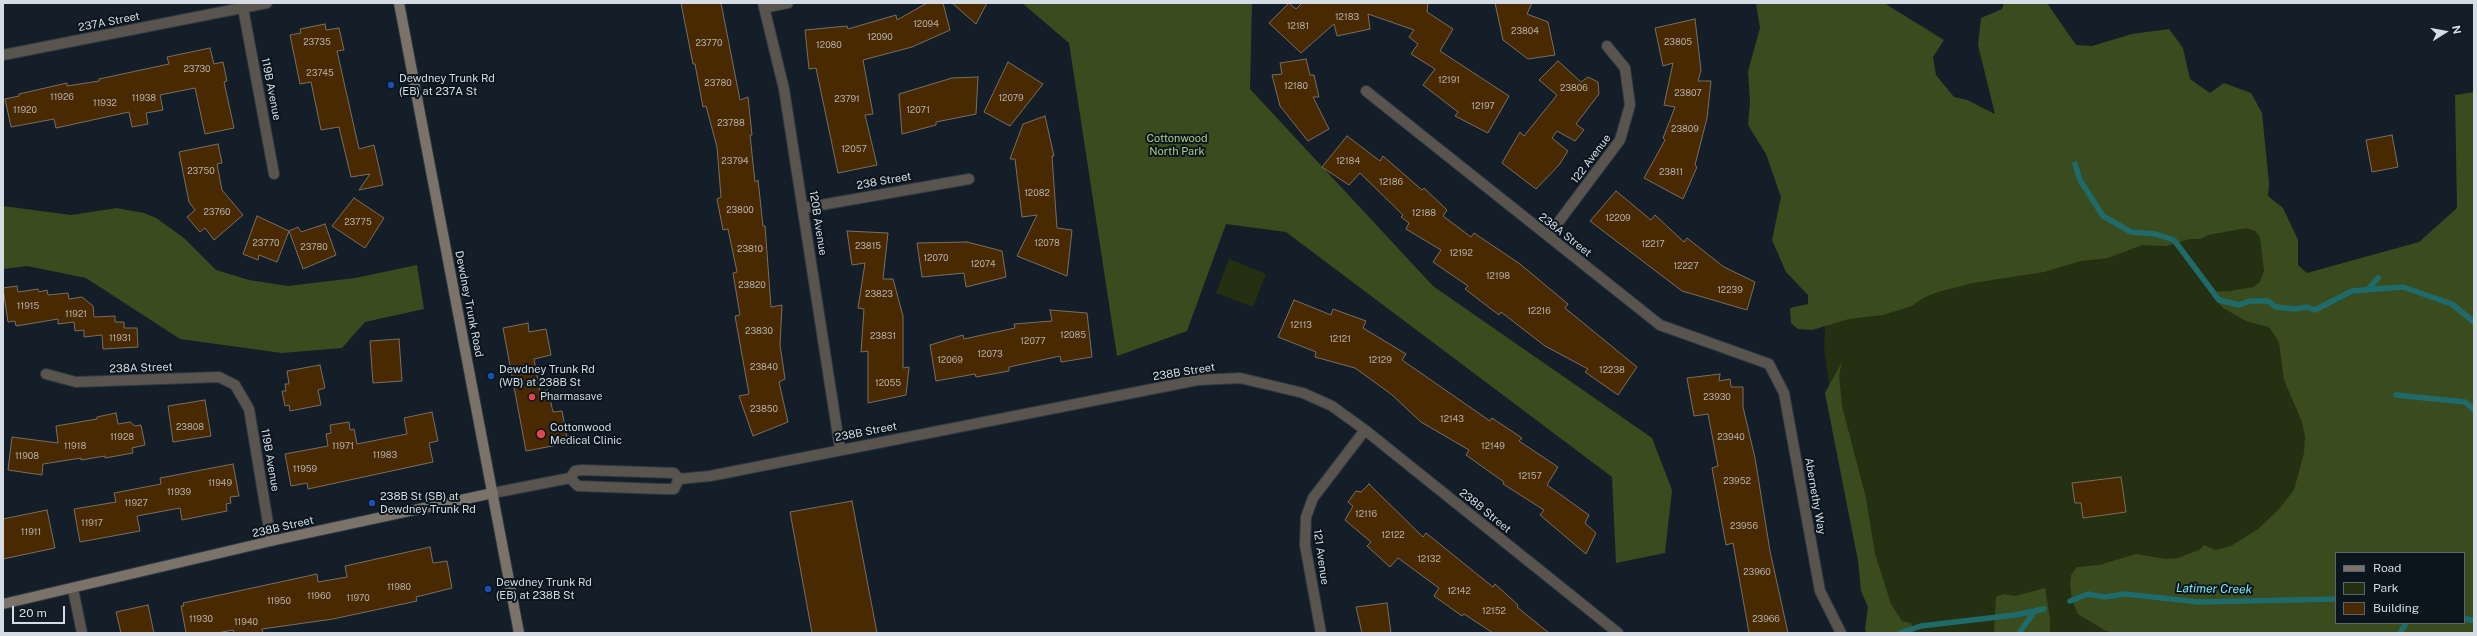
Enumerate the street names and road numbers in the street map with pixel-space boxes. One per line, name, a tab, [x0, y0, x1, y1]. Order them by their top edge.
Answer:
street label: 237A Street	[77, 10, 141, 34]
street label: 119B Avenue	[258, 56, 284, 122]
street label: 122 Avenue	[1568, 132, 1614, 186]
street label: 238 Street	[856, 170, 912, 192]
street label: 120B Avenue	[806, 190, 830, 256]
street label: 238A Street	[1536, 210, 1594, 260]
street label: Dewdney Trunk Road	[452, 250, 486, 358]
street label: 238A Street	[109, 360, 173, 376]
street label: 238B Street	[1152, 361, 1216, 383]
street label: 238B Street	[834, 420, 898, 444]
street label: 119B Avenue	[258, 428, 282, 492]
street label: Abernethy Way	[1802, 456, 1828, 536]
street label: 238B Street	[1456, 486, 1514, 536]
street label: 238B Street	[251, 514, 315, 540]
street label: 121 Avenue	[1311, 528, 1331, 586]

